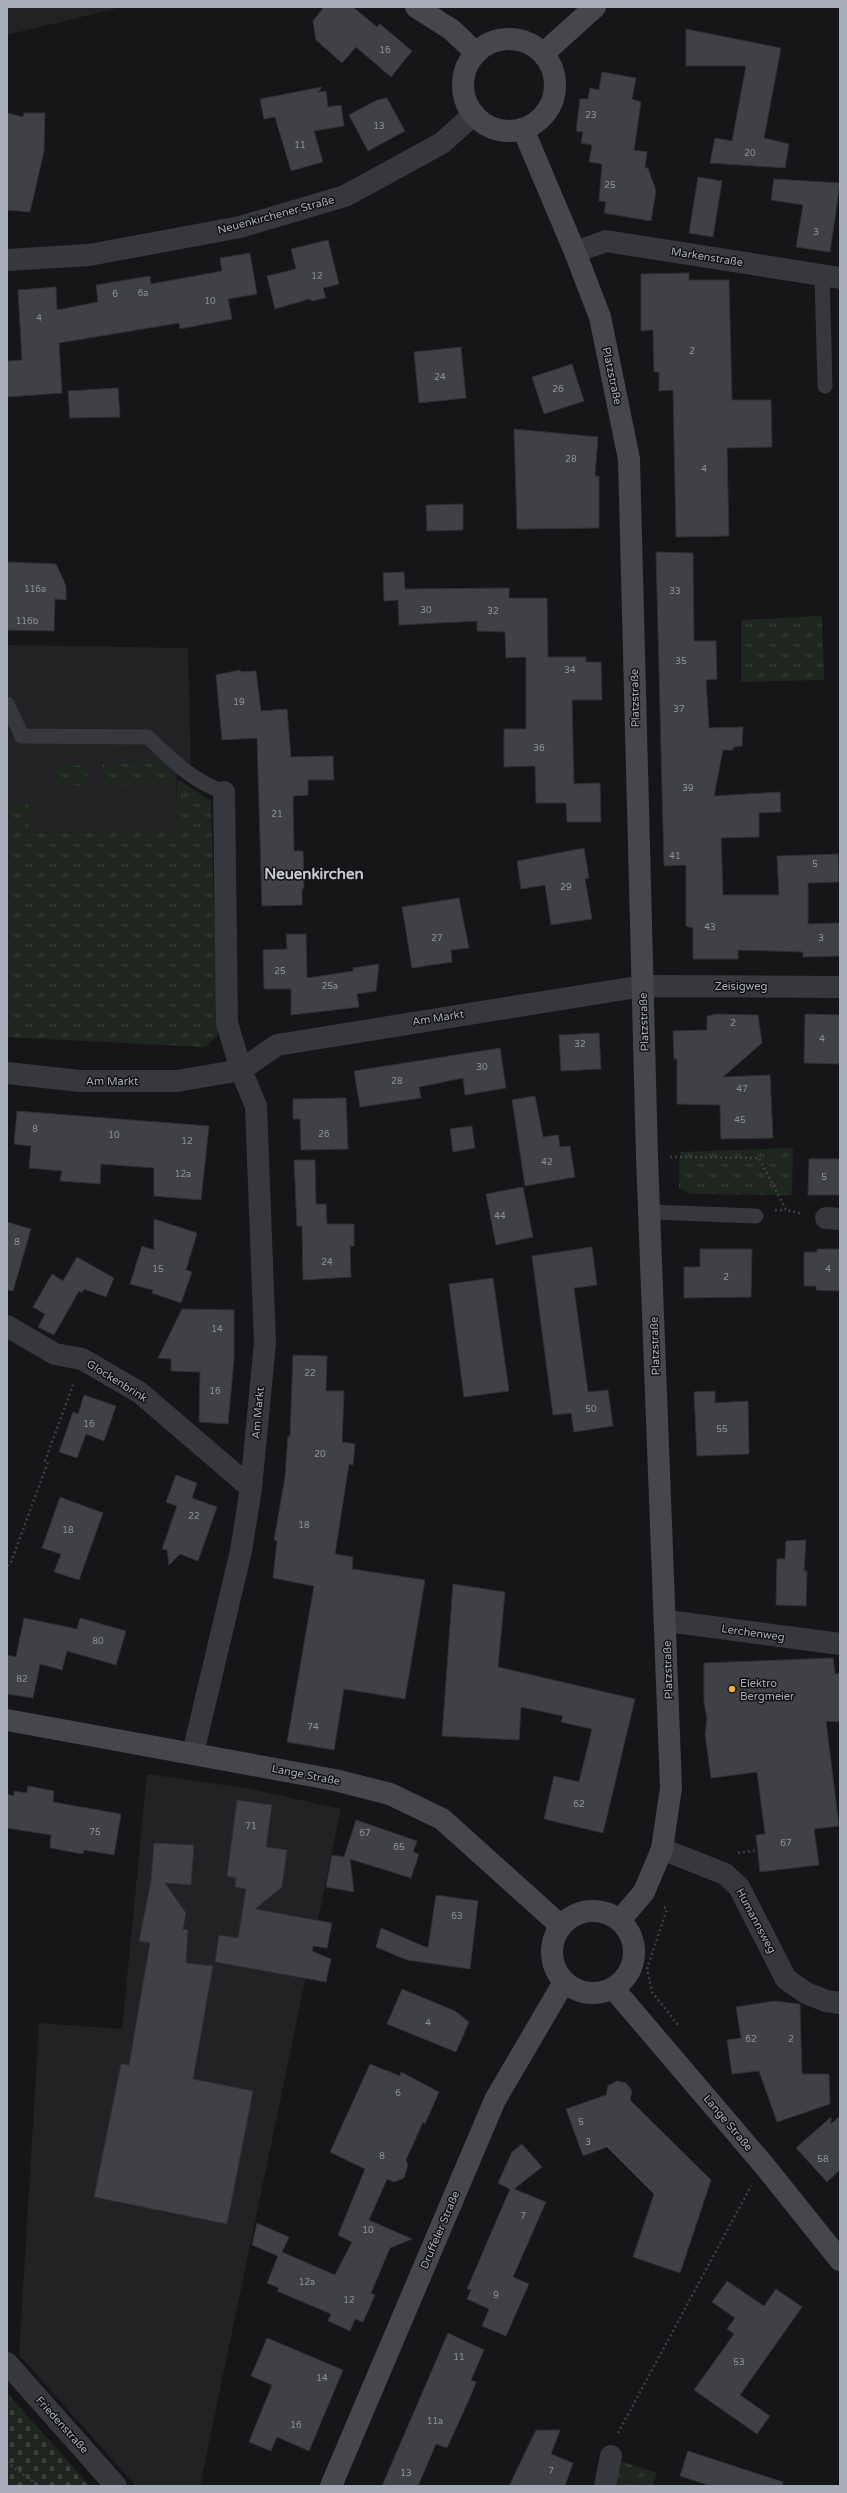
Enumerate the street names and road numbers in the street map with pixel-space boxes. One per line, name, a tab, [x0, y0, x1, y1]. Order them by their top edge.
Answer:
street label: Neuenkirchener Straße	[216, 193, 336, 237]
street label: Markenstraße	[670, 245, 744, 269]
street label: Platzstraße	[600, 346, 624, 406]
street label: Platzstraße	[628, 669, 642, 727]
street label: Zeisigweg	[715, 980, 767, 993]
street label: Platzstraße	[636, 993, 652, 1051]
street label: Am Markt	[411, 1007, 465, 1029]
street label: Am Markt	[86, 1075, 138, 1088]
street label: Platzstraße	[647, 1317, 663, 1375]
street label: Glockenbrink	[84, 1357, 150, 1405]
street label: Am Markt	[249, 1386, 267, 1440]
street label: Lerchenweg	[720, 1622, 786, 1644]
street label: Platzstraße	[660, 1641, 676, 1699]
street label: Lange Straße	[271, 1762, 341, 1788]
street label: Humannsweg	[733, 1886, 779, 1956]
street label: Lange Straße	[701, 2092, 755, 2154]
street label: Druffeler Straße	[418, 2189, 462, 2271]
street label: Friedenstraße	[33, 2394, 91, 2456]

